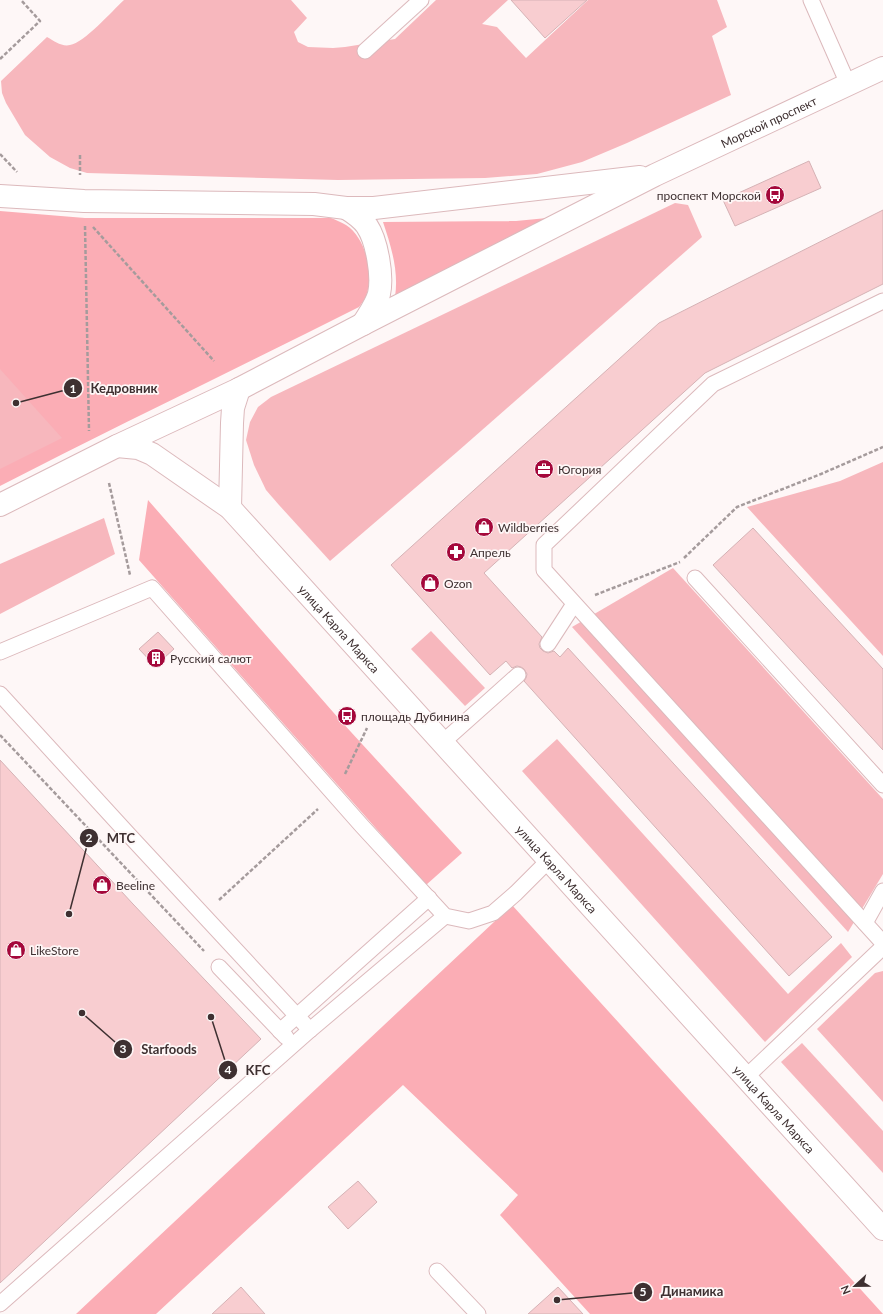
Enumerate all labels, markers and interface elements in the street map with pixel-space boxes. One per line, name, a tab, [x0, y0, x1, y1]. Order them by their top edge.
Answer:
street label: Морской проспект	[718, 93, 819, 151]
bus stop icon: проспект Морской	[764, 184, 786, 206]
place label: проспект Морской	[657, 188, 761, 203]
callout: Кедровник	[63, 376, 166, 401]
text: Кедровник	[90, 380, 158, 396]
text: 1	[70, 381, 77, 396]
office icon: Югория	[533, 458, 555, 480]
place label: Югория	[558, 462, 602, 477]
shop icon: Wildberries	[473, 516, 495, 538]
place label: Wildberries	[498, 520, 559, 535]
pharmacy icon: Апрель	[445, 541, 467, 563]
place label: Апрель	[470, 545, 511, 560]
shop icon: Ozon	[419, 572, 441, 594]
place label: Ozon	[444, 576, 472, 591]
street label: улица Карла Маркса	[296, 581, 383, 676]
building icon: Русский салют	[145, 647, 167, 669]
place label: Русский салют	[170, 651, 252, 666]
bus stop icon: площадь Дубинина	[336, 705, 358, 727]
place label: площадь Дубинина	[361, 709, 470, 724]
street label: улица Карла Маркса	[513, 822, 601, 916]
callout: МТС	[79, 826, 143, 851]
text: 2	[86, 830, 93, 845]
text: МТС	[107, 830, 136, 846]
shop icon: Beeline	[91, 874, 113, 896]
place label: Beeline	[116, 878, 155, 893]
shop icon: LikeStore	[5, 939, 27, 961]
place label: LikeStore	[30, 943, 79, 958]
callout: Starfoods	[113, 1037, 205, 1062]
text: 3	[120, 1041, 127, 1056]
text: Starfoods	[141, 1041, 197, 1057]
callout: KFC	[218, 1057, 279, 1082]
text: 4	[225, 1062, 232, 1077]
text: KFC	[246, 1062, 271, 1078]
street label: улица Карла Маркса	[731, 1062, 818, 1156]
north arrow	[835, 1266, 875, 1306]
callout: Динамика	[633, 1279, 731, 1304]
text: Динамика	[661, 1283, 723, 1299]
text: 5	[640, 1284, 647, 1299]
text: N	[838, 1284, 853, 1296]

